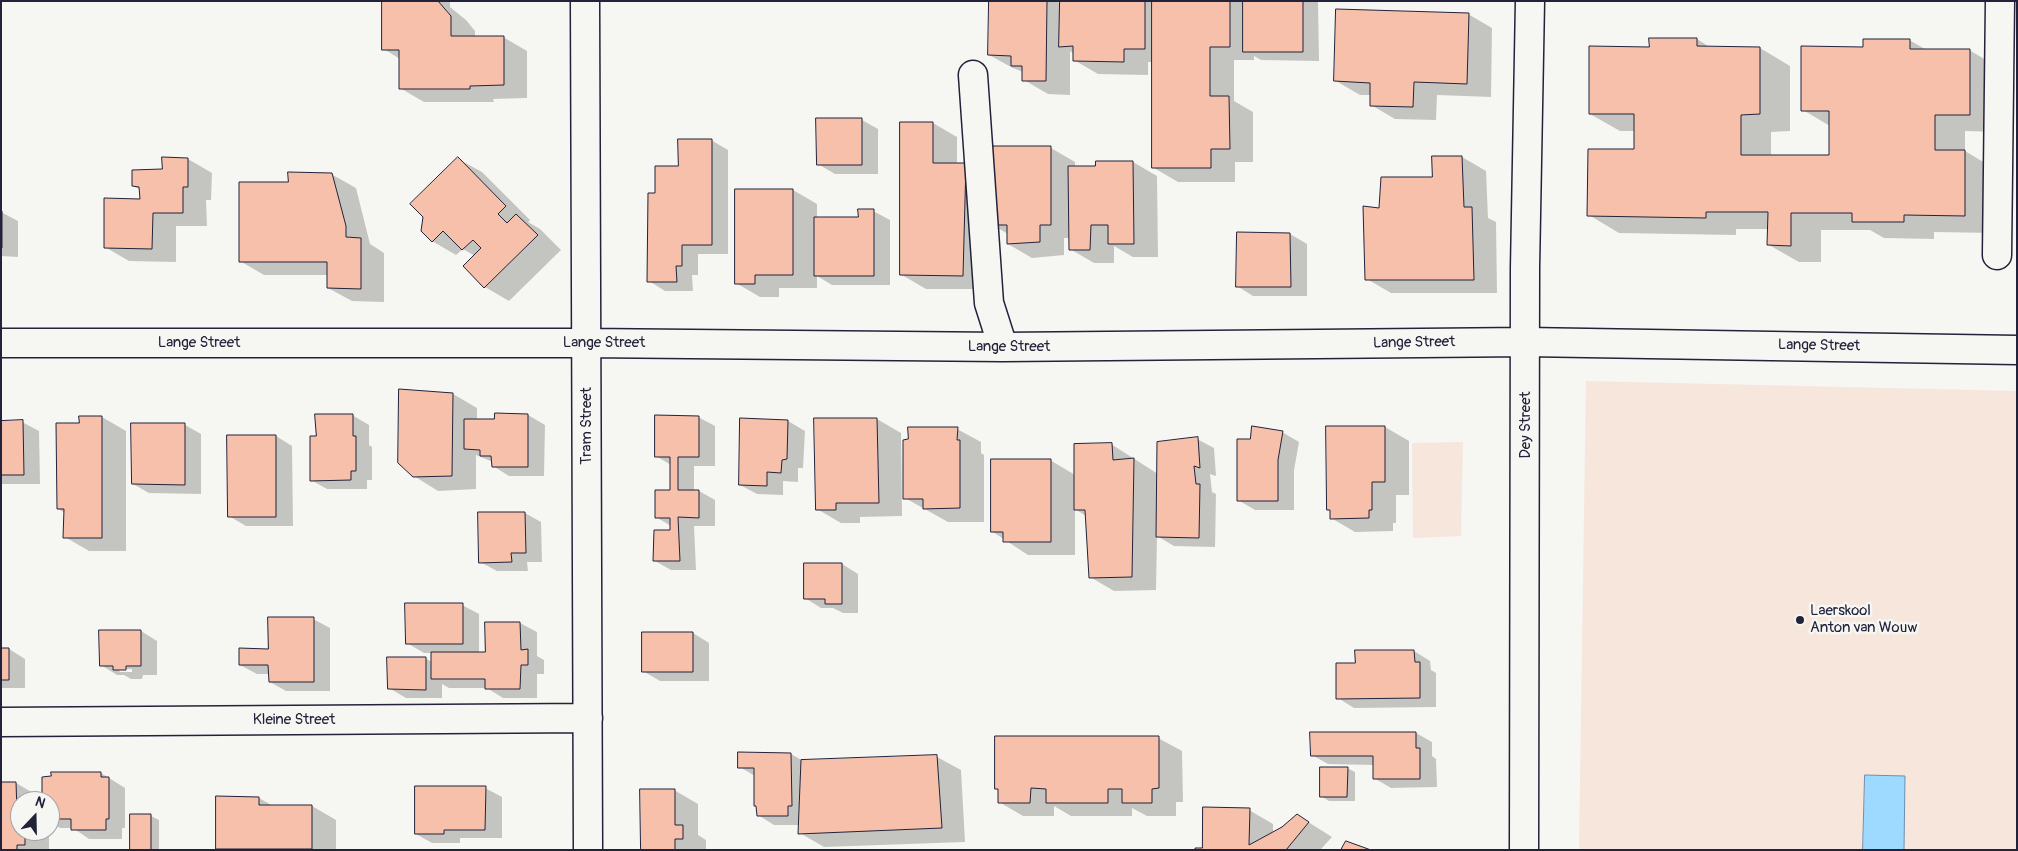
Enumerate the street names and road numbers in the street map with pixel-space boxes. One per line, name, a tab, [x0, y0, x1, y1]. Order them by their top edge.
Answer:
street label: Lange Street	[1373, 333, 1455, 353]
street label: Lange Street	[158, 334, 240, 352]
street label: Lange Street	[563, 334, 645, 352]
street label: Lange Street	[1778, 336, 1860, 356]
street label: Lange Street	[968, 338, 1050, 356]
street label: Tram Street	[578, 387, 596, 465]
street label: Dey Street	[1517, 391, 1535, 459]
street label: Kleine Street	[253, 711, 335, 729]

